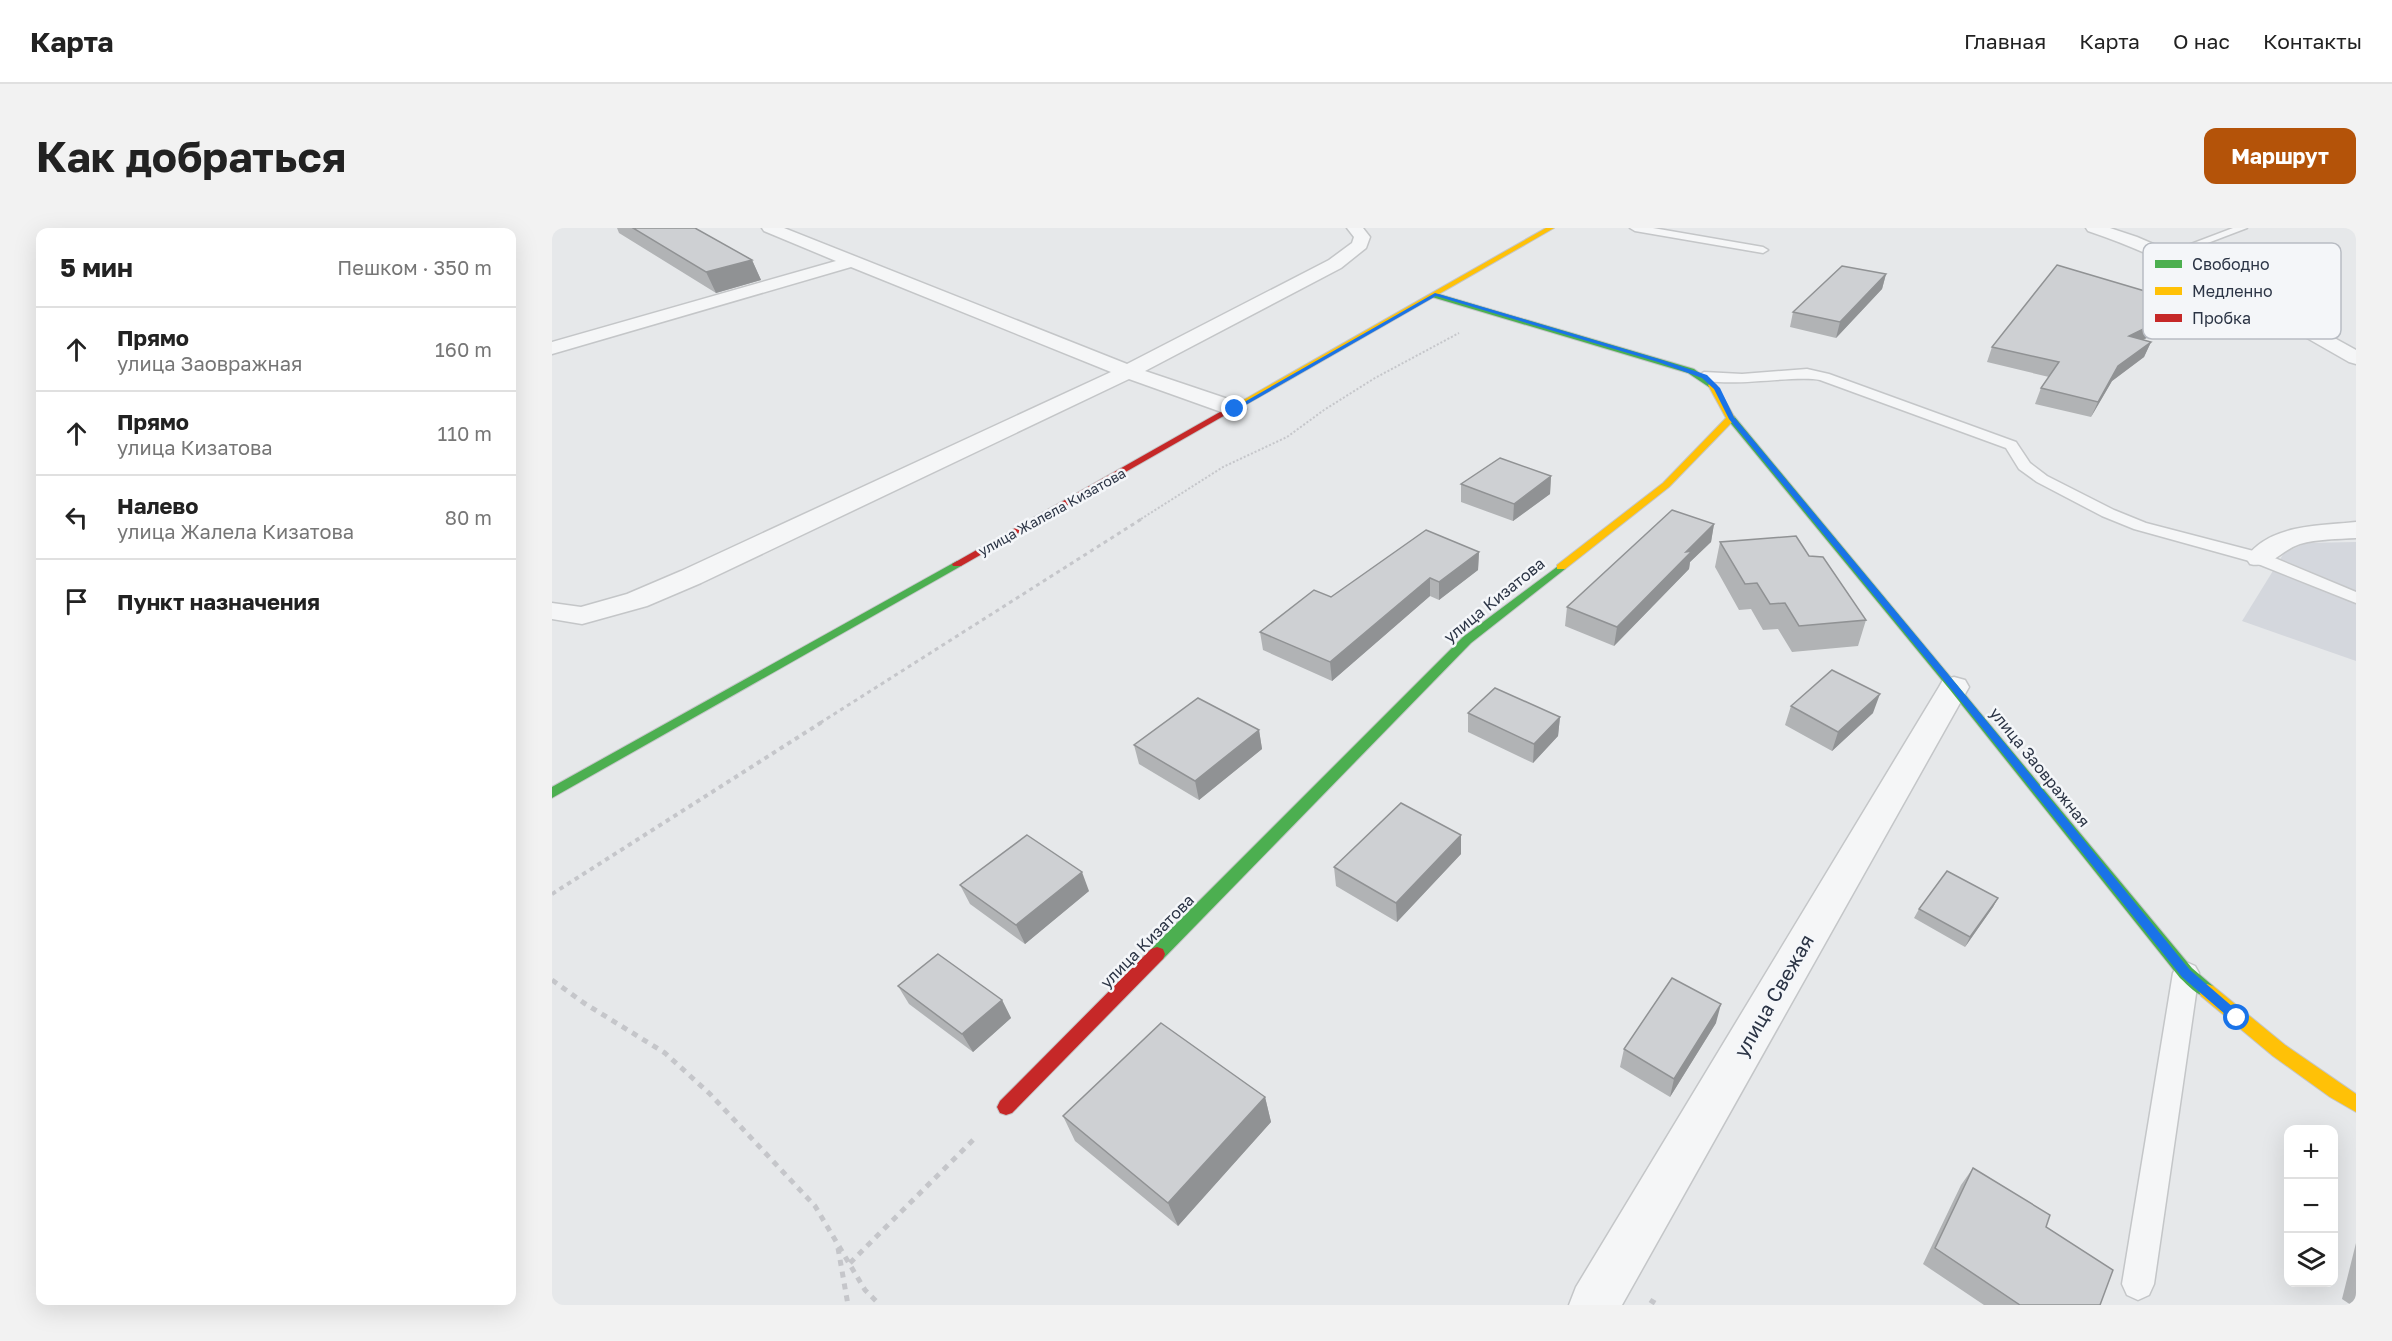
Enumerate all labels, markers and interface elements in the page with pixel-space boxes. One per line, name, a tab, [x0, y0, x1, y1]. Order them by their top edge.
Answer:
text: Карта	[30, 25, 114, 58]
text: Главная	[1964, 28, 2046, 54]
text: Карта	[2079, 28, 2140, 54]
text: О нас	[2173, 28, 2230, 54]
text: Контакты	[2263, 28, 2362, 54]
button: Маршрут	[2204, 128, 2356, 184]
text: Как добраться	[36, 131, 346, 181]
legend	[2143, 243, 2341, 339]
text: 5 мин	[60, 252, 133, 283]
text: Свободно	[2192, 254, 2270, 274]
text: Пешком · 350 m	[337, 255, 492, 279]
text: Медленно	[2192, 281, 2273, 301]
text: Пробка	[2192, 308, 2251, 328]
text: Прямо	[117, 324, 189, 351]
icon: ahead	[60, 333, 93, 366]
text: 160 m	[435, 337, 492, 361]
text: улица Заовражная	[117, 351, 303, 375]
route end	[1221, 395, 1247, 421]
text: Прямо	[117, 408, 189, 435]
icon: ahead	[60, 417, 93, 450]
text: 110 m	[438, 421, 492, 445]
text: улица Кизатова	[117, 435, 273, 459]
street label: улица Жалела Кизатова	[975, 464, 1128, 559]
text: Налево	[117, 492, 199, 519]
icon: left	[60, 501, 93, 534]
text: 80 m	[445, 505, 492, 529]
text: улица Жалела Кизатова	[117, 519, 354, 543]
street label: улица Кизатова	[1439, 553, 1549, 647]
icon: arrive	[60, 585, 93, 618]
text: Пункт назначения	[117, 588, 320, 615]
street label: улица Заовражная	[1986, 703, 2094, 831]
street label: улица Кизатова	[1096, 890, 1198, 992]
street label: улица Свежая	[1728, 930, 1818, 1061]
route start	[2223, 1004, 2249, 1030]
map controls	[2284, 1125, 2338, 1287]
button: +	[2284, 1125, 2338, 1179]
button: −	[2284, 1179, 2338, 1233]
button: layers	[2284, 1233, 2338, 1287]

